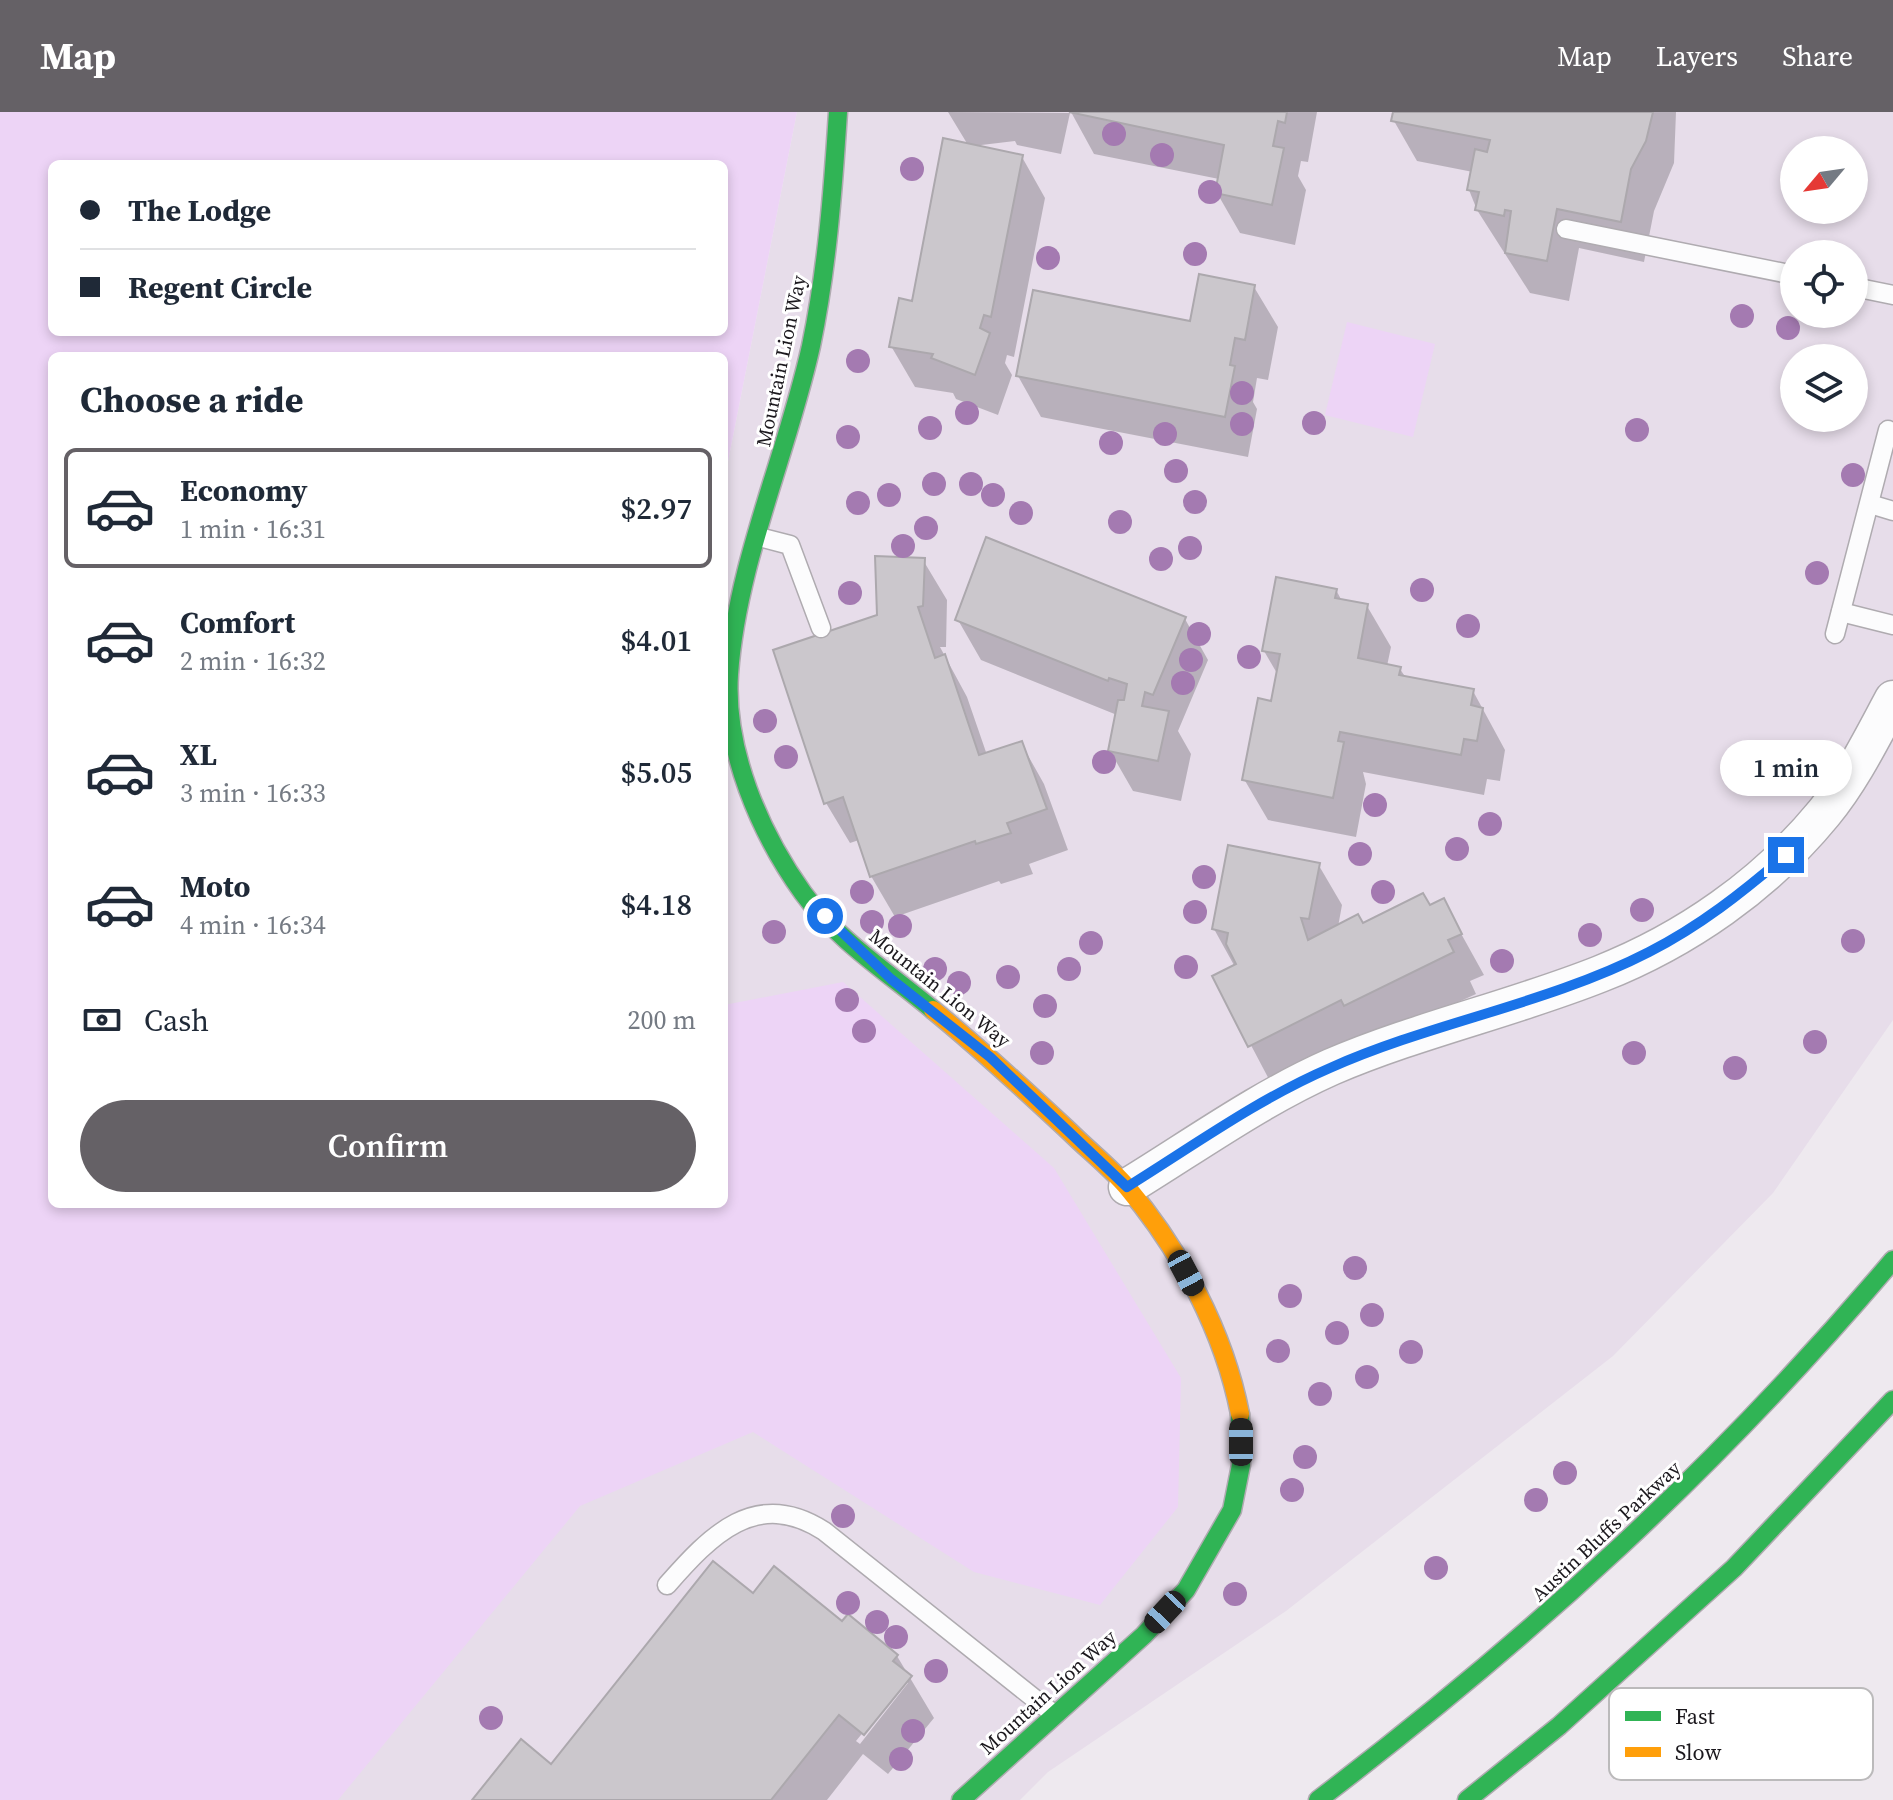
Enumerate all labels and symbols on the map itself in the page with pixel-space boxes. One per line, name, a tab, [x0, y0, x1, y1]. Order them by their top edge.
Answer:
north arrow	[1780, 136, 1868, 224]
street label: Mountain Lion Way	[749, 272, 813, 449]
callout: 1 min	[1720, 739, 1852, 795]
route end	[1768, 837, 1804, 873]
route start	[807, 898, 843, 934]
street label: Mountain Lion Way	[863, 922, 1017, 1054]
car	[1164, 1246, 1208, 1300]
car	[1229, 1418, 1253, 1466]
street label: Austin Bluffs Parkway	[1525, 1454, 1687, 1608]
car	[1140, 1586, 1190, 1638]
street label: Mountain Lion Way	[974, 1623, 1123, 1761]
legend	[1609, 1688, 1873, 1780]
text: Fast	[1675, 1701, 1716, 1731]
text: Slow	[1675, 1737, 1722, 1767]

